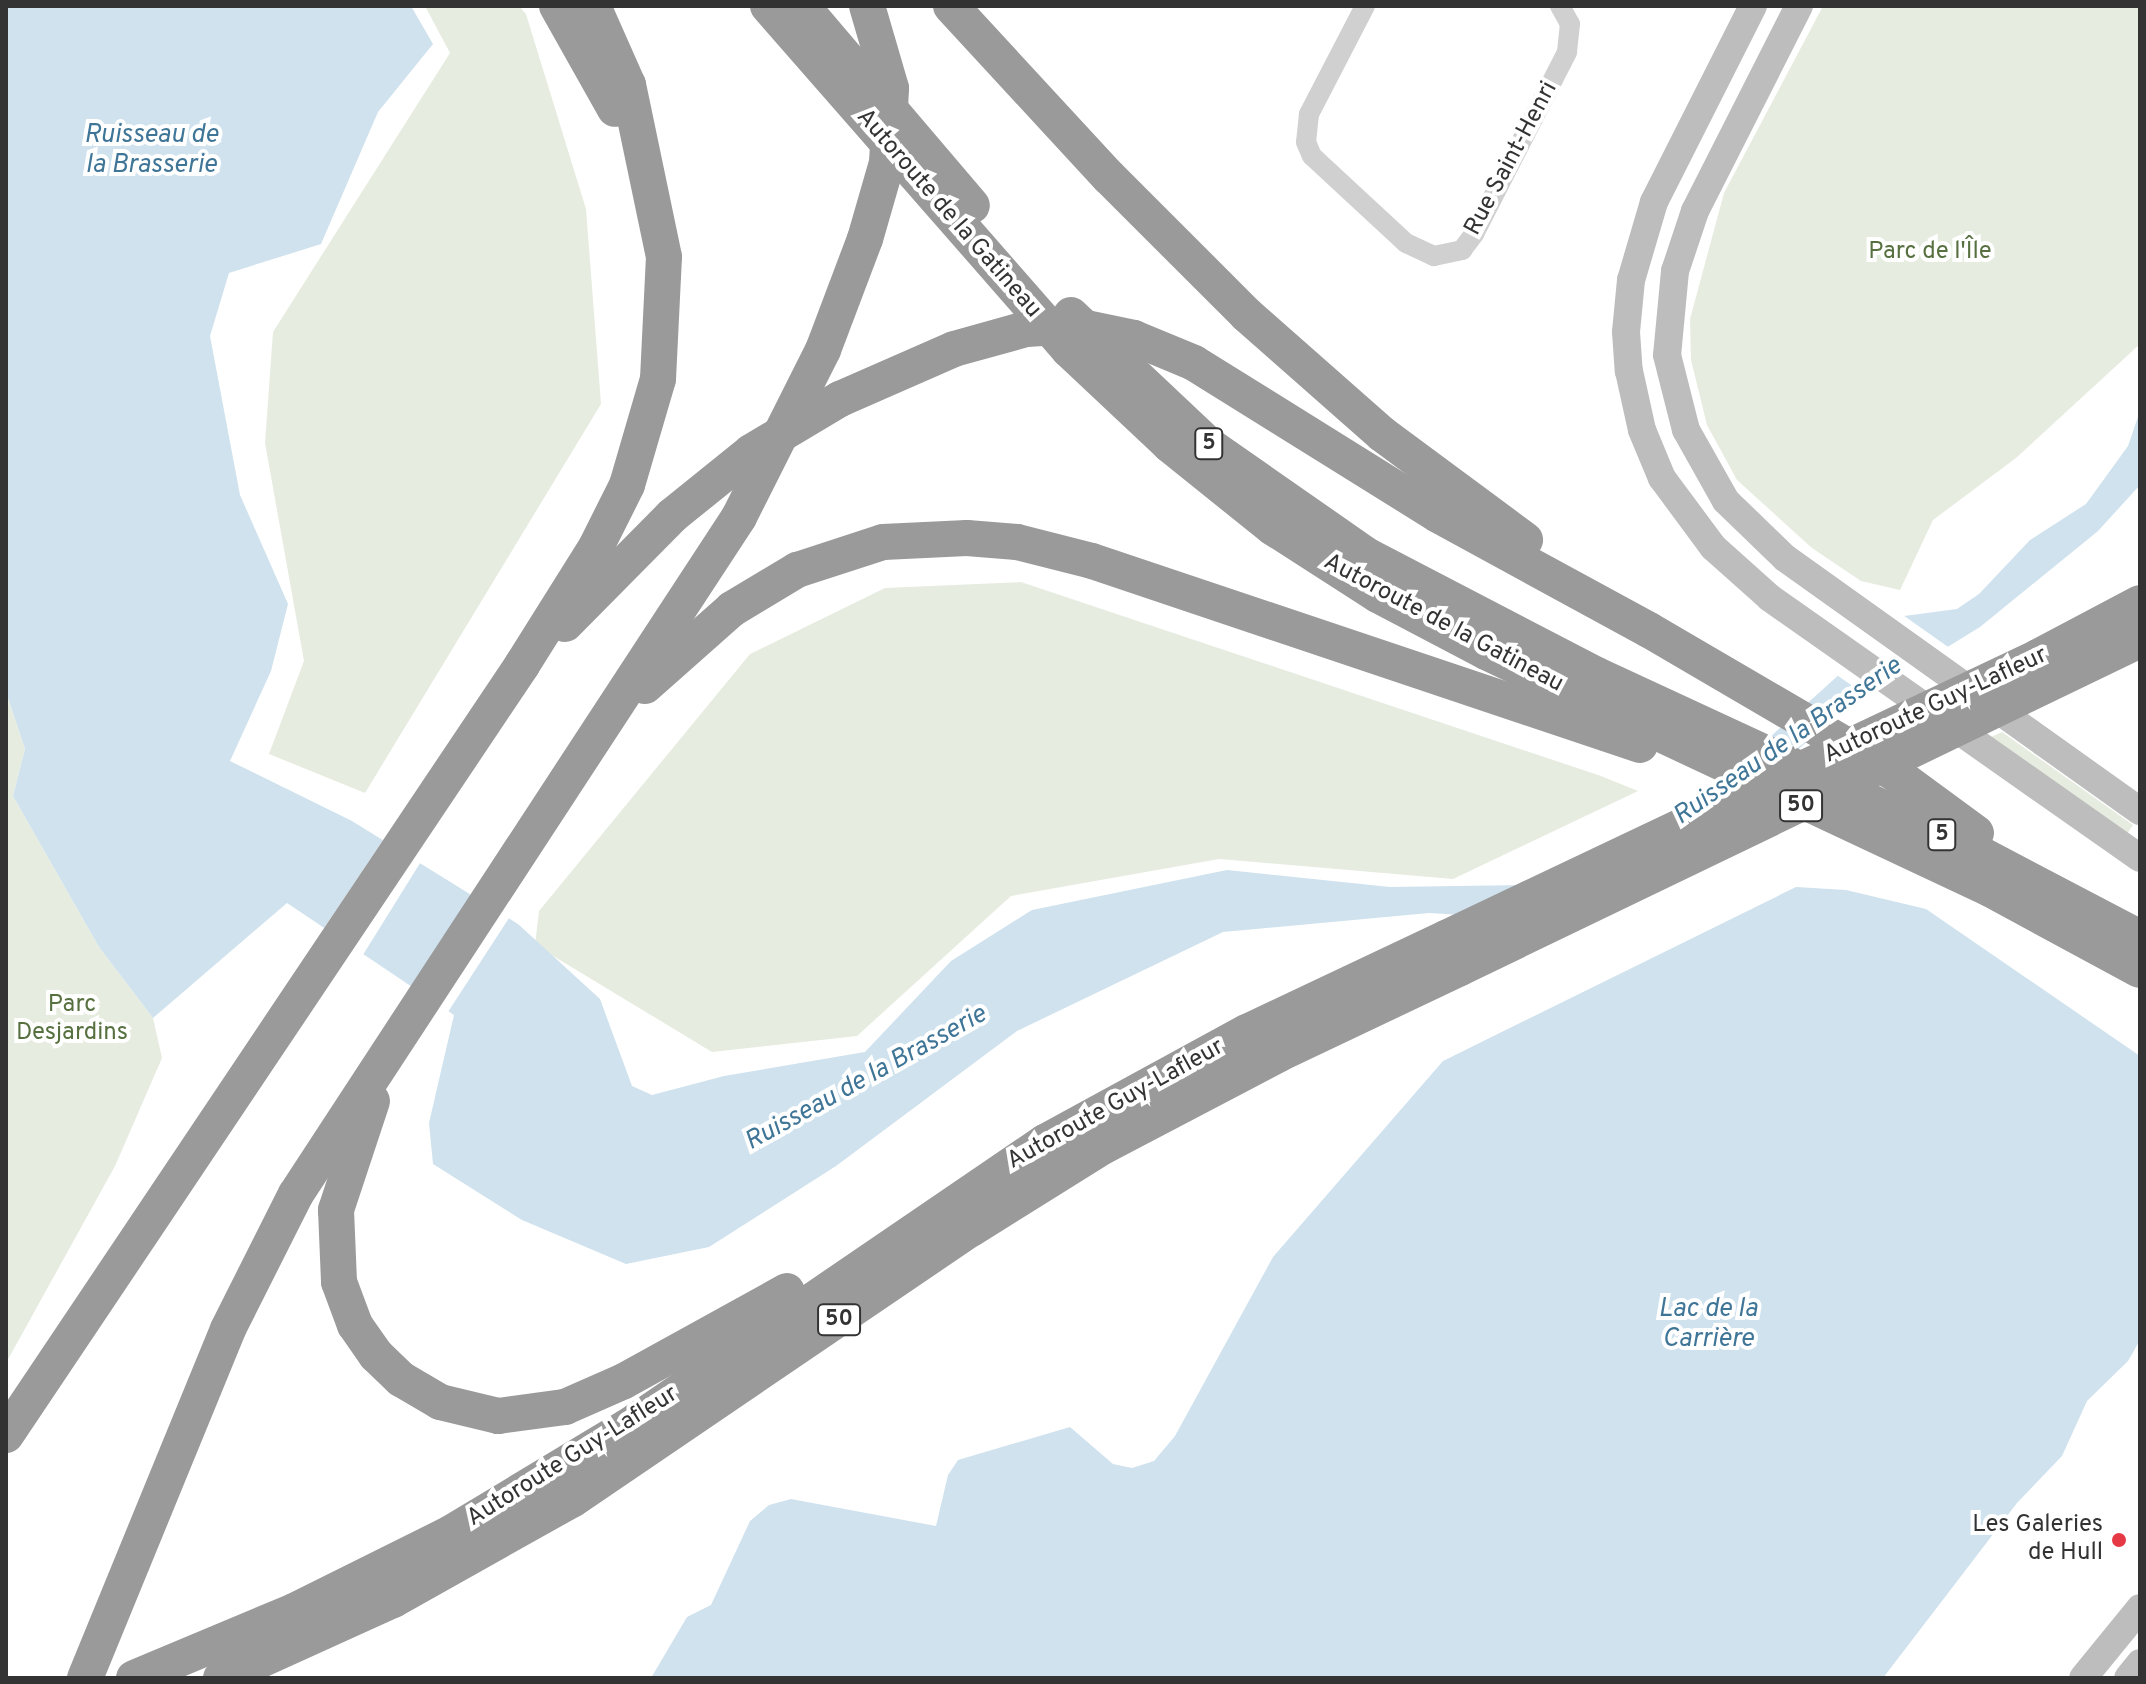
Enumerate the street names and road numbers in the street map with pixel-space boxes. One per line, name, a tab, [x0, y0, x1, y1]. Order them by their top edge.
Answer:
street label: Rue Saint-Henri	[1459, 77, 1565, 241]
street label: Autoroute de la Gatineau	[849, 104, 1047, 324]
road number: 5	[1193, 426, 1225, 462]
street label: Autoroute de la Gatineau	[1318, 548, 1568, 700]
street label: Autoroute Guy-Lafleur	[1820, 642, 2052, 770]
road number: 50	[1779, 788, 1823, 824]
road number: 5	[1926, 817, 1958, 853]
street label: Autoroute Guy-Lafleur	[1003, 1033, 1229, 1177]
road number: 50	[817, 1302, 861, 1338]
street label: Autoroute Guy-Lafleur	[462, 1380, 684, 1534]

